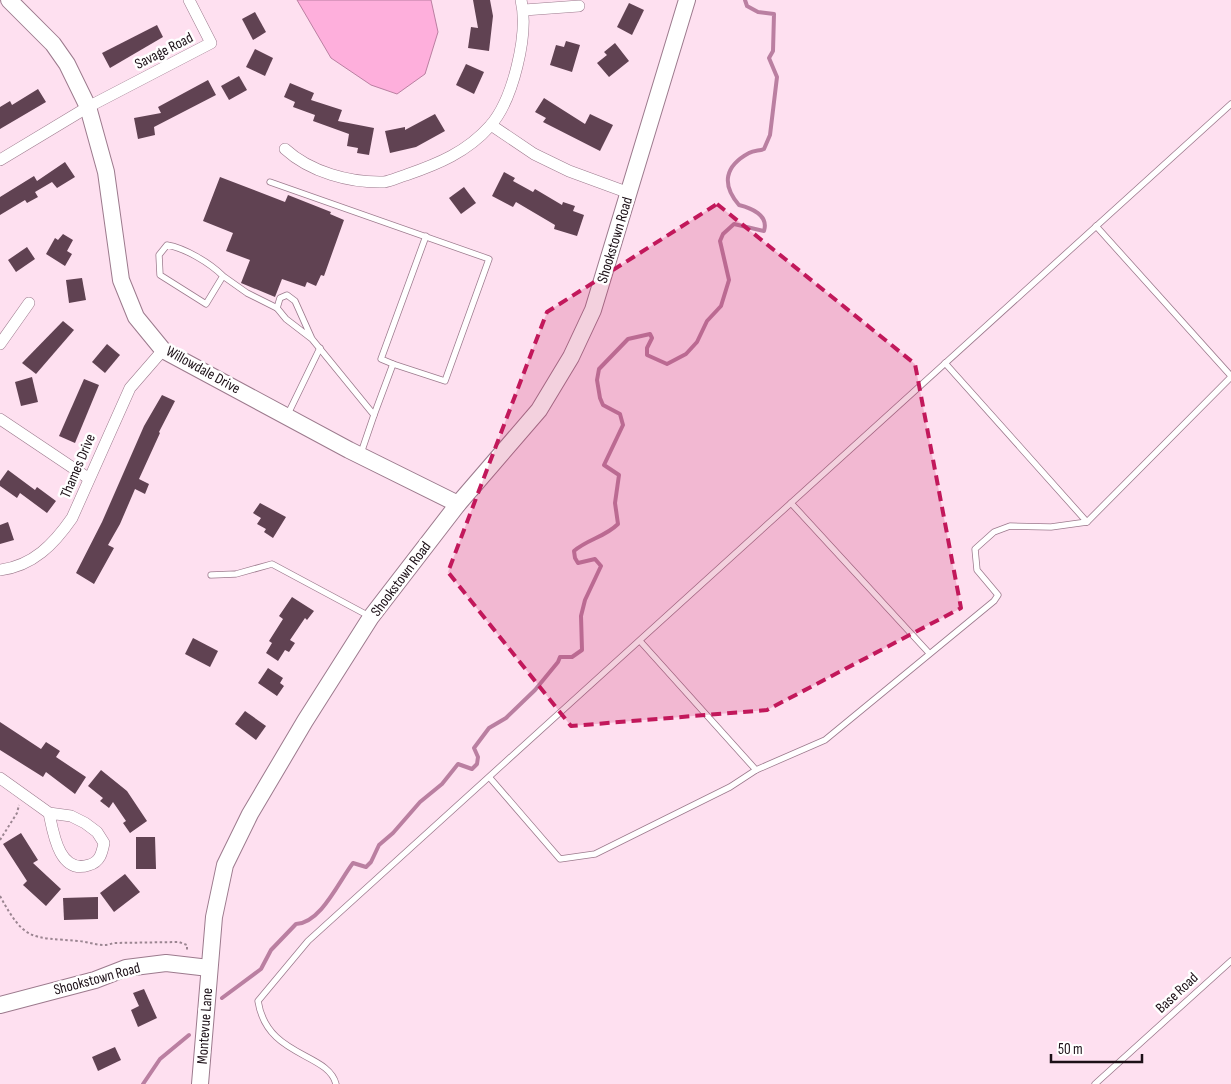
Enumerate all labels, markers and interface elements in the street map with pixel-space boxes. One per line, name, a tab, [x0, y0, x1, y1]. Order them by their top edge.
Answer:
street label: Savage Road	[132, 28, 196, 74]
street label: Shookstown Road	[593, 195, 637, 285]
street label: Willowdale Drive	[162, 342, 244, 398]
street label: Thames Drive	[56, 431, 100, 501]
street label: Shookstown Road	[367, 538, 435, 620]
street label: Shookstown Road	[52, 958, 142, 1000]
street label: Base Road	[1152, 969, 1202, 1017]
street label: Montevue Lane	[193, 987, 217, 1065]
scale bar	[1051, 1032, 1142, 1064]
text: 50 m	[1058, 1040, 1083, 1059]

